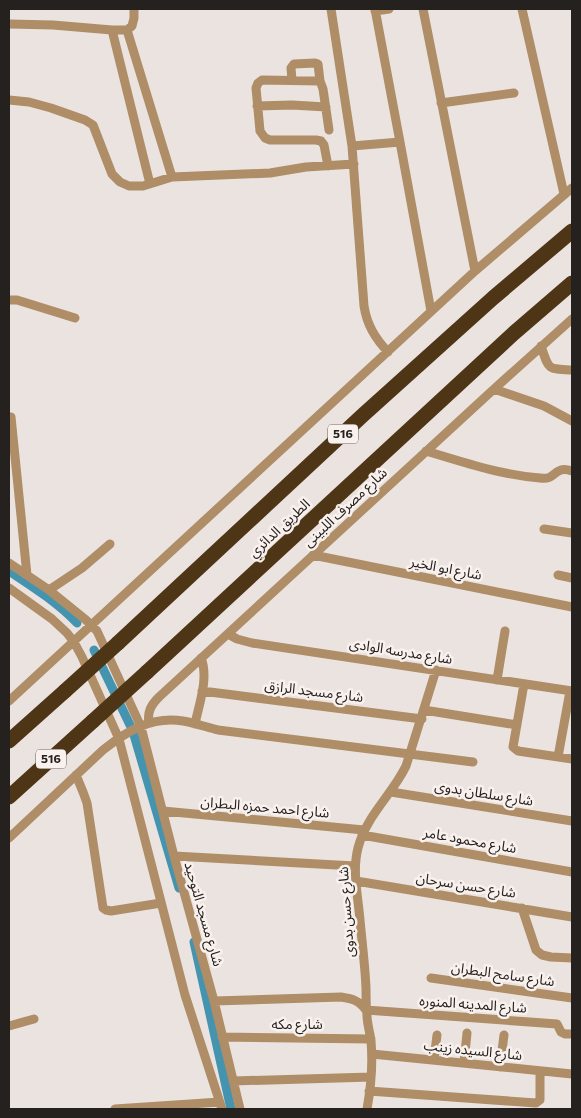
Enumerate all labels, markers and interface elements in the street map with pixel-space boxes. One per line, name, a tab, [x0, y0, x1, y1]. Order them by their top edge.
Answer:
road number: 516	[328, 424, 358, 444]
street label: شارع مصرف اللبينى	[299, 463, 392, 552]
street label: الطريق الدائري	[244, 495, 315, 563]
street label: شارع ابو الخير	[407, 552, 484, 586]
street label: شارع مدرسه الوادى	[348, 634, 454, 670]
street label: شارع مسجد الرازق	[263, 676, 364, 708]
road number: 516	[36, 750, 66, 769]
street label: شارع سلطان بدوى	[433, 776, 535, 812]
street label: شارع احمد حمزه البطران	[200, 792, 330, 824]
street label: شارع محمود عامر	[421, 823, 518, 859]
street label: شارع مسجد التوحيد	[179, 860, 228, 969]
street label: شارع حسن بدوى	[334, 866, 360, 958]
street label: شارع حسن سرحان	[414, 868, 517, 904]
street label: شارع سامح البطران	[450, 958, 556, 992]
street label: شارع المدينه المنوره	[419, 991, 527, 1019]
street label: شارع مكه	[271, 1015, 323, 1035]
street label: شارع السيده زينب	[423, 1036, 523, 1066]

